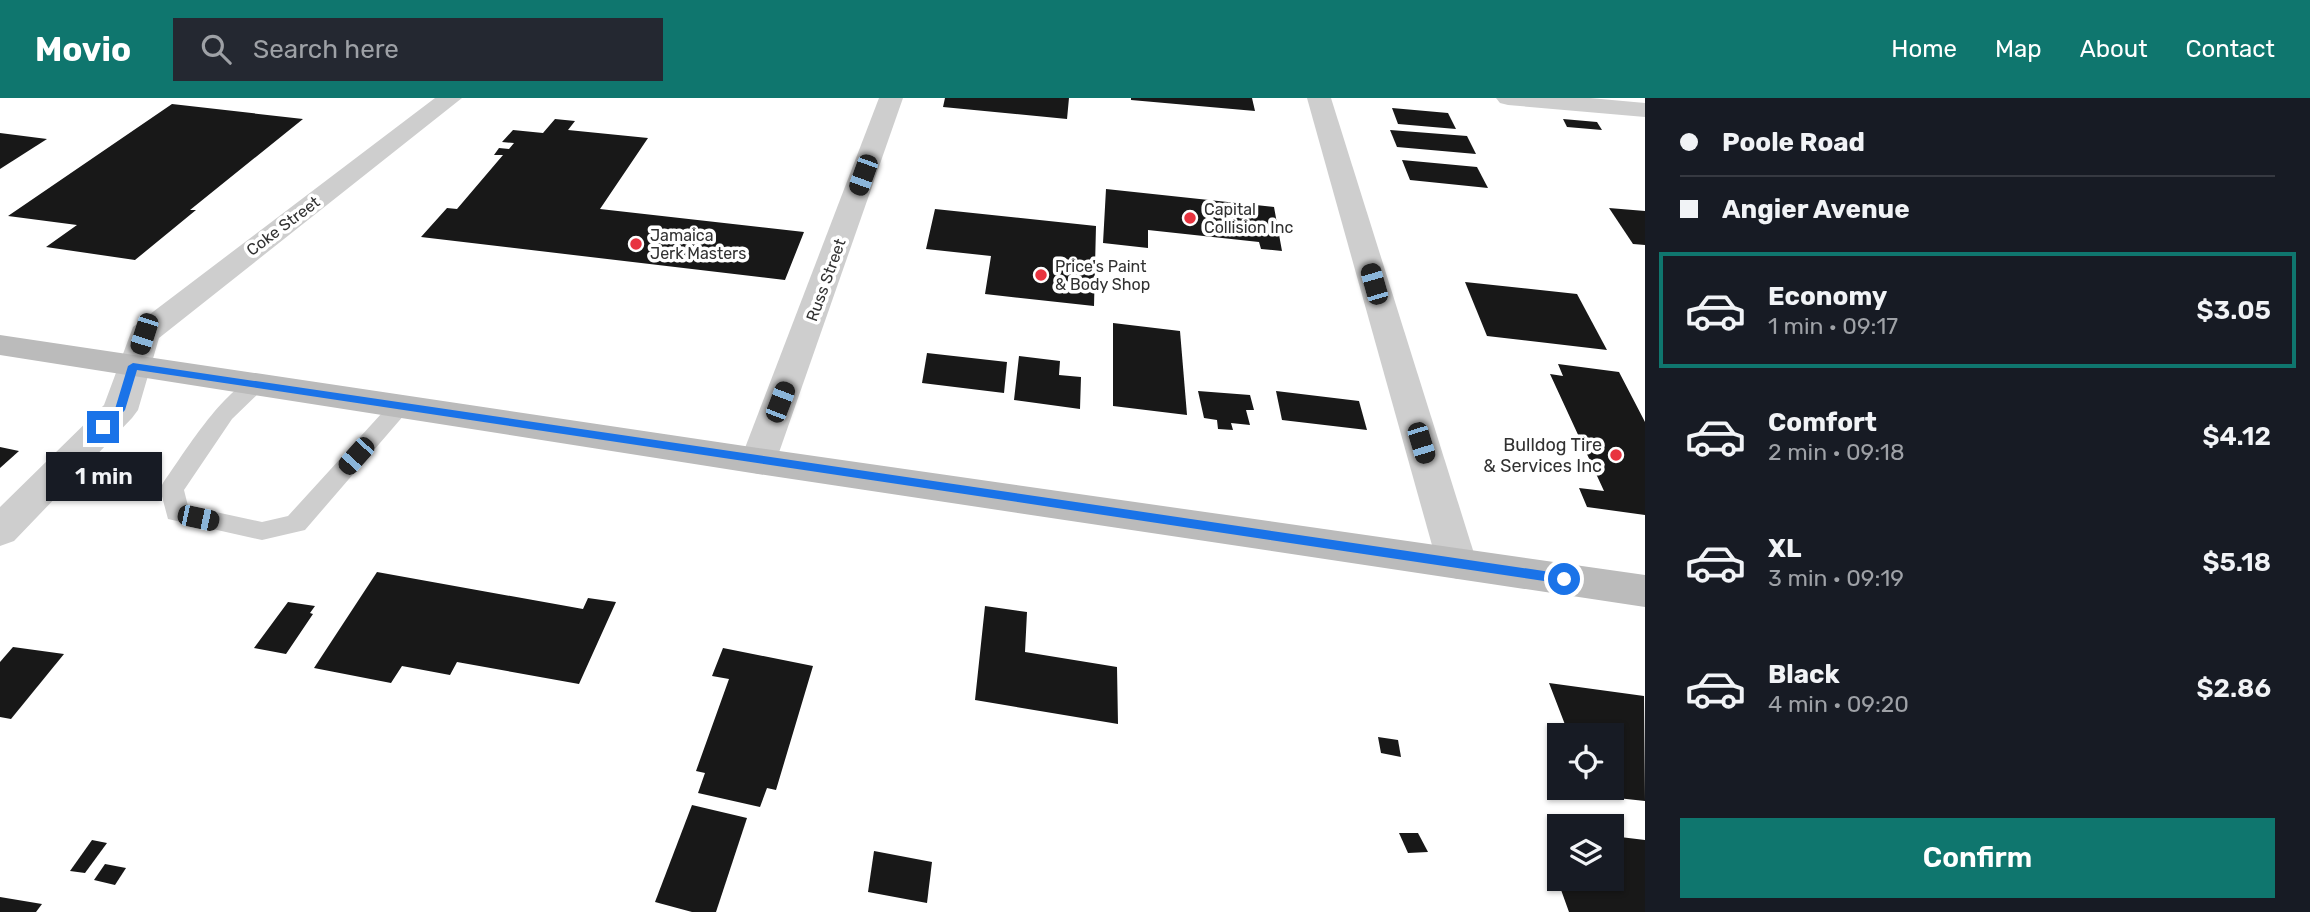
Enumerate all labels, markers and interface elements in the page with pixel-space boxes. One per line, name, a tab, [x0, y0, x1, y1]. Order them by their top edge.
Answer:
search box	[173, 18, 663, 81]
text: Movio	[35, 30, 131, 69]
icon: search	[197, 30, 235, 68]
text: Search here	[253, 34, 399, 65]
text: Home	[1891, 35, 1957, 63]
text: Map	[1995, 35, 2042, 63]
text: About	[2080, 35, 2148, 63]
text: Contact	[2186, 35, 2275, 63]
text: Poole Road	[1722, 127, 1865, 158]
car	[846, 152, 881, 198]
street label: Coke Street	[243, 192, 323, 260]
text: Angier Avenue	[1722, 194, 1910, 225]
place label: Capital Collision Inc	[1204, 200, 1293, 237]
marker: Capital Collision Inc	[1182, 210, 1198, 226]
place label: Jamaica Jerk Masters	[650, 226, 746, 263]
marker: Jamaica Jerk Masters	[628, 236, 644, 252]
street label: Russ Street	[802, 236, 850, 324]
place label: Price's Paint & Body Shop	[1055, 257, 1150, 294]
car	[1359, 261, 1390, 307]
marker: Price's Paint & Body Shop	[1033, 267, 1049, 283]
icon: car	[1684, 279, 1747, 342]
text: Economy	[1768, 281, 1887, 312]
text: $3.05	[2196, 295, 2271, 326]
car	[128, 311, 161, 357]
text: 1 min · 09:17	[1768, 312, 1898, 340]
car	[763, 379, 798, 425]
icon: car	[1684, 405, 1747, 468]
text: Comfort	[1768, 407, 1877, 438]
route end	[87, 411, 119, 443]
car	[1405, 420, 1438, 466]
text: $4.12	[2202, 421, 2271, 452]
car	[335, 433, 378, 479]
place label: Bulldog Tire & Services Inc	[1483, 434, 1602, 477]
text: 2 min · 09:18	[1768, 438, 1905, 466]
marker: Bulldog Tire & Services Inc	[1608, 447, 1624, 463]
callout: 1 min	[45, 452, 161, 500]
text: 1 min	[75, 462, 133, 490]
car	[176, 503, 221, 533]
icon: car	[1684, 531, 1747, 594]
text: XL	[1768, 533, 1801, 564]
text: $5.18	[2202, 547, 2271, 578]
route start	[1548, 563, 1580, 595]
text: 3 min · 09:19	[1768, 564, 1904, 592]
icon: car	[1684, 657, 1747, 720]
text: Black	[1768, 659, 1840, 690]
text: $2.86	[2197, 673, 2271, 704]
text: 4 min · 09:20	[1768, 690, 1909, 718]
map controls	[1547, 723, 1624, 891]
button: locate	[1547, 723, 1624, 800]
button: layers	[1547, 814, 1624, 891]
button: Confirm	[1680, 818, 2275, 898]

